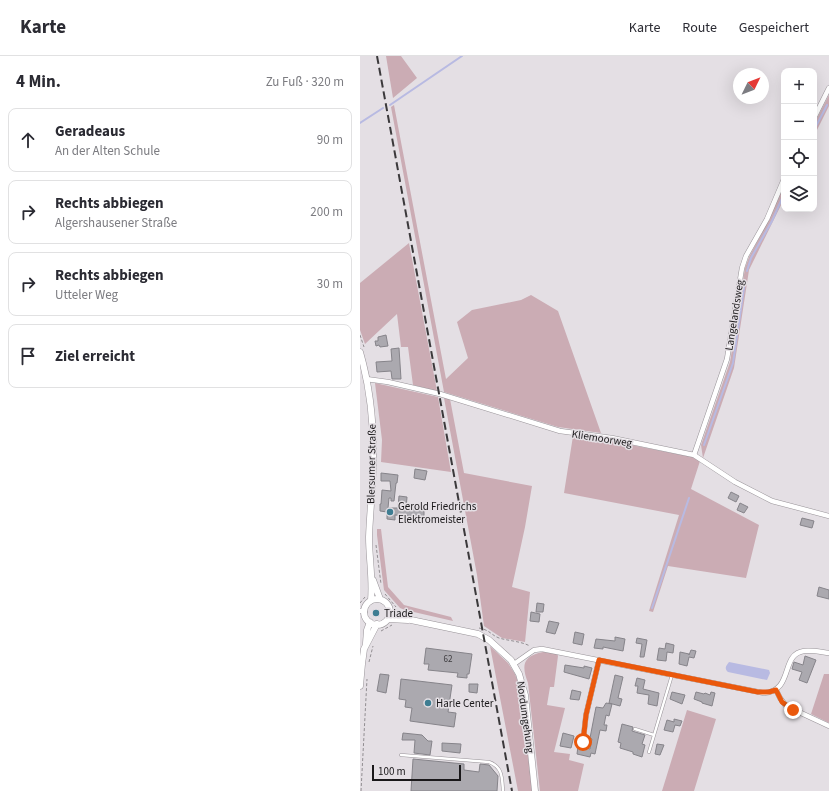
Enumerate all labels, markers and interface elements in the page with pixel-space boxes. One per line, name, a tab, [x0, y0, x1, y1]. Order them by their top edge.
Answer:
text: Karte	[20, 14, 66, 41]
text: Karte	[629, 18, 660, 38]
text: Route	[682, 18, 717, 38]
text: Gespeichert	[739, 18, 809, 38]
north arrow	[733, 68, 769, 104]
map controls	[781, 68, 817, 212]
button: +	[781, 68, 817, 104]
text: 4 Min.	[16, 70, 61, 94]
text: Zu Fuß · 320 m	[266, 73, 344, 91]
button: −	[781, 104, 817, 140]
text: Geradeaus	[55, 121, 125, 142]
icon: ahead	[17, 129, 39, 151]
text: 90 m	[317, 131, 343, 149]
button: locate	[781, 140, 817, 176]
text: An der Alten Schule	[55, 142, 160, 160]
button: layers	[781, 176, 817, 212]
text: Rechts abbiegen	[55, 193, 164, 214]
icon: right	[17, 201, 39, 223]
text: 200 m	[310, 203, 343, 221]
text: Algershausener Straße	[55, 214, 177, 232]
text: Rechts abbiegen	[55, 265, 164, 286]
icon: right	[17, 273, 39, 295]
text: 30 m	[317, 275, 343, 293]
street label: Langelandsweg	[721, 278, 748, 352]
text: Utteler Weg	[55, 286, 118, 304]
icon: arrive	[17, 345, 39, 367]
text: Ziel erreicht	[55, 346, 135, 367]
street label: Blersumer Straße	[363, 423, 380, 504]
street label: Kliemoorweg	[571, 426, 634, 451]
place label: Gerold Friedrichs Elektromeister	[398, 499, 477, 527]
marker: Gerold Friedrichs Elektromeister	[385, 507, 395, 517]
place label: Triade	[384, 606, 414, 621]
marker: Triade	[371, 608, 381, 618]
house number: 62	[444, 653, 453, 666]
street label: Nordumgehung	[513, 680, 538, 754]
place label: Harle Center	[436, 696, 494, 711]
marker: Harle Center	[423, 698, 433, 708]
route end	[784, 701, 802, 719]
route start	[574, 733, 592, 751]
scale bar	[372, 763, 461, 782]
text: 100 m	[378, 764, 406, 779]

